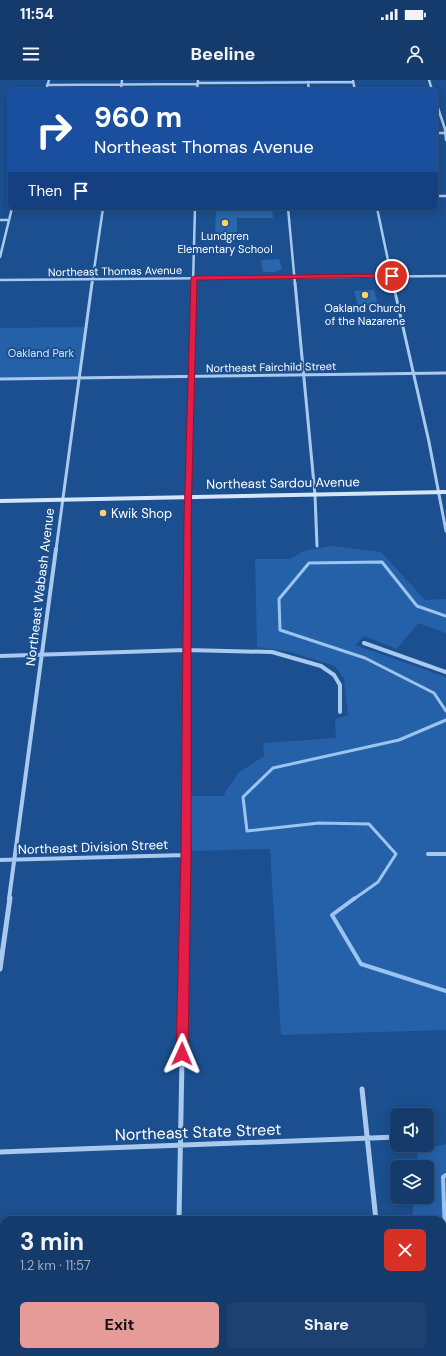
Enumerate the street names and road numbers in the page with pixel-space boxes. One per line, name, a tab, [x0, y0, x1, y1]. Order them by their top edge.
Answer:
street label: Northeast Thomas Avenue	[48, 263, 182, 279]
street label: Northeast Fairchild Street	[206, 359, 336, 375]
street label: Northeast Sardou Avenue	[206, 473, 360, 493]
street label: Northeast Wabash Avenue	[22, 507, 58, 667]
street label: Northeast Division Street	[18, 836, 168, 858]
street label: Northeast State Street	[114, 1119, 282, 1145]

